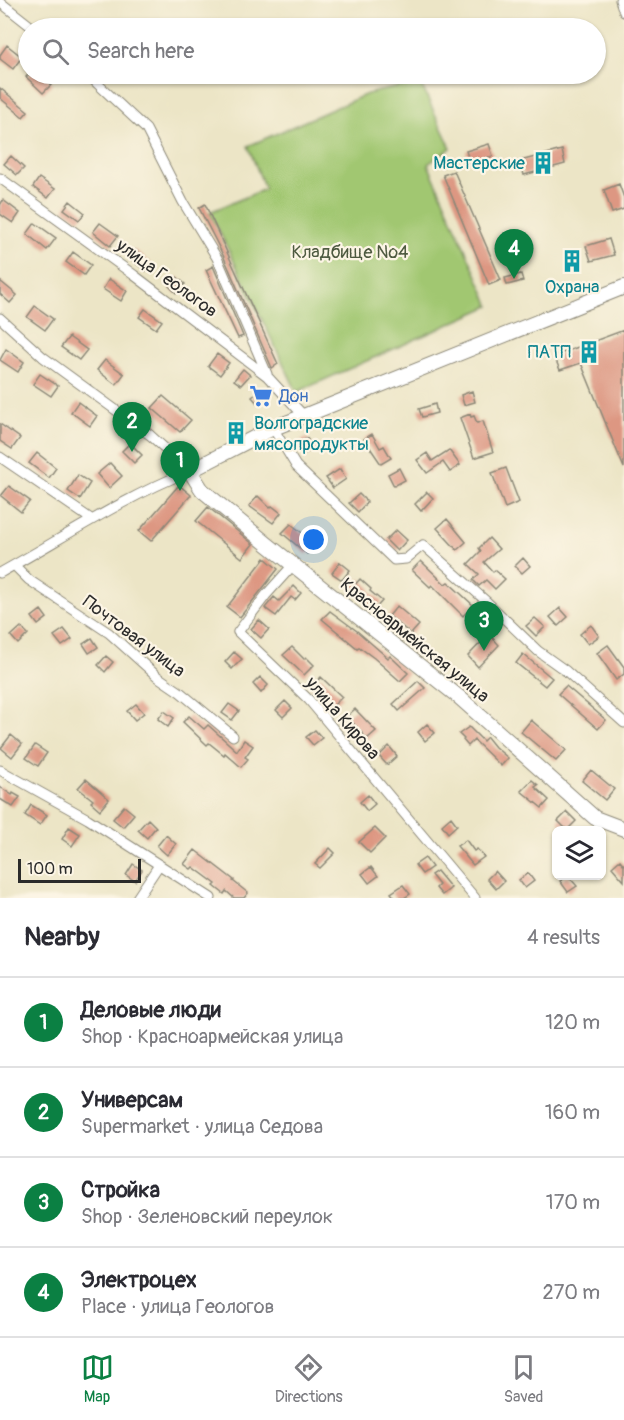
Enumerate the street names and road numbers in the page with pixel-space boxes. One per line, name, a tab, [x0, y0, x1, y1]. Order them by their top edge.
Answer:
street label: улица Геологов	[111, 233, 222, 323]
street label: Красноармейская улица	[335, 573, 494, 708]
street label: Почтовая улица	[78, 590, 190, 682]
street label: улица Кирова	[300, 671, 385, 765]

